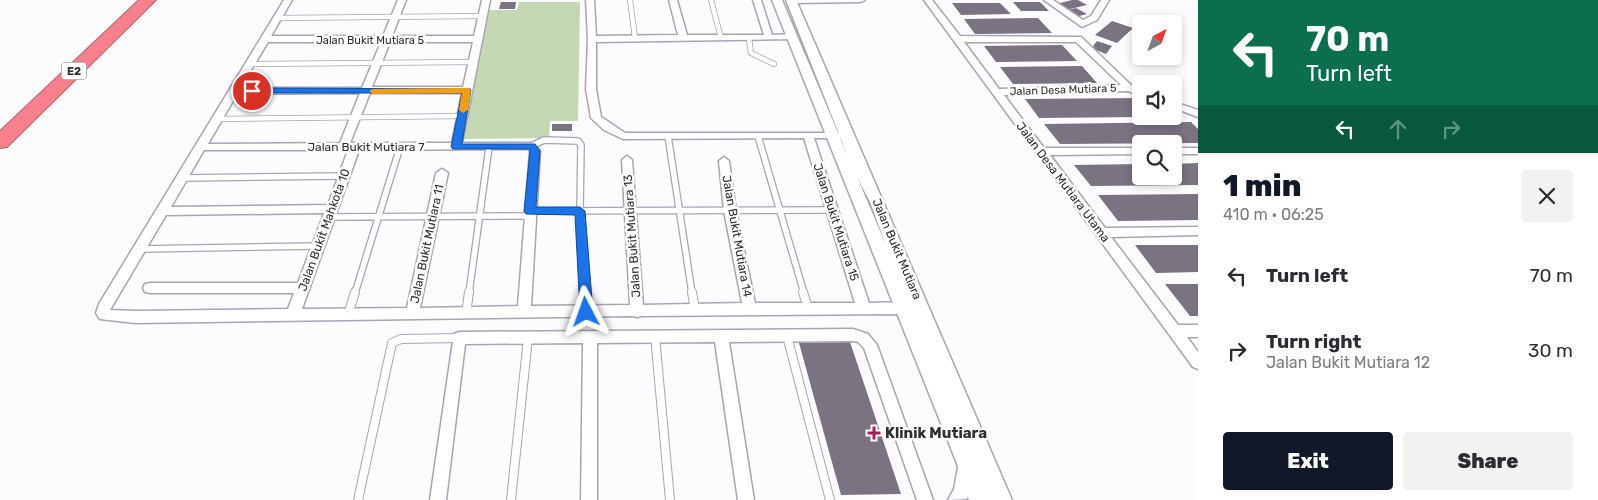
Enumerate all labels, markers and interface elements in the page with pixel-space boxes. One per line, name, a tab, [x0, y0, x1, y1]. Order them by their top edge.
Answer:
north arrow	[1132, 15, 1182, 65]
map controls	[1132, 15, 1182, 185]
text: 70 m	[1306, 18, 1389, 60]
icon: left	[1223, 20, 1288, 85]
street label: Jalan Bukit Mutiara 5	[316, 34, 425, 47]
text: Turn left	[1306, 60, 1392, 87]
road number: E2	[62, 62, 86, 80]
pin	[231, 70, 273, 112]
button: sound	[1132, 75, 1182, 125]
icon: arrive	[238, 77, 266, 105]
street label: Jalan Desa Mutiara 5	[1009, 82, 1117, 98]
icon: left	[1331, 115, 1359, 143]
icon: ahead	[1384, 115, 1412, 143]
icon: right	[1437, 115, 1465, 143]
street label: Jalan Desa Mutiara Utama	[1013, 119, 1113, 245]
button: search	[1132, 135, 1182, 185]
street label: Jalan Bukit Mutiara 7	[307, 140, 425, 154]
street label: Jalan Bukit Mutiara 15	[810, 161, 862, 283]
street label: Jalan Bukit Mahkota 10	[295, 167, 353, 293]
text: 1 min	[1223, 168, 1301, 204]
button: close	[1521, 170, 1573, 222]
street label: Jalan Bukit Mutiara 13	[621, 174, 643, 298]
street label: Jalan Bukit Mutiara 14	[719, 174, 755, 299]
street label: Jalan Bukit Mutiara 11	[408, 183, 446, 305]
street label: Jalan Bukit Mutiara	[869, 197, 925, 301]
text: 410 m · 06:25	[1223, 205, 1324, 224]
icon: left	[1223, 262, 1251, 290]
text: Turn left	[1266, 264, 1348, 287]
text: 70 m	[1530, 264, 1573, 287]
position arrow	[559, 285, 611, 337]
text: Turn right	[1266, 330, 1361, 353]
icon: right	[1223, 337, 1251, 365]
text: 30 m	[1528, 339, 1573, 362]
text: Jalan Bukit Mutiara 12	[1266, 353, 1430, 372]
place label: Klinik Mutiara	[885, 424, 987, 442]
marker: Klinik Mutiara	[867, 426, 881, 440]
button: Exit	[1223, 432, 1393, 490]
button: Share	[1403, 432, 1573, 490]

